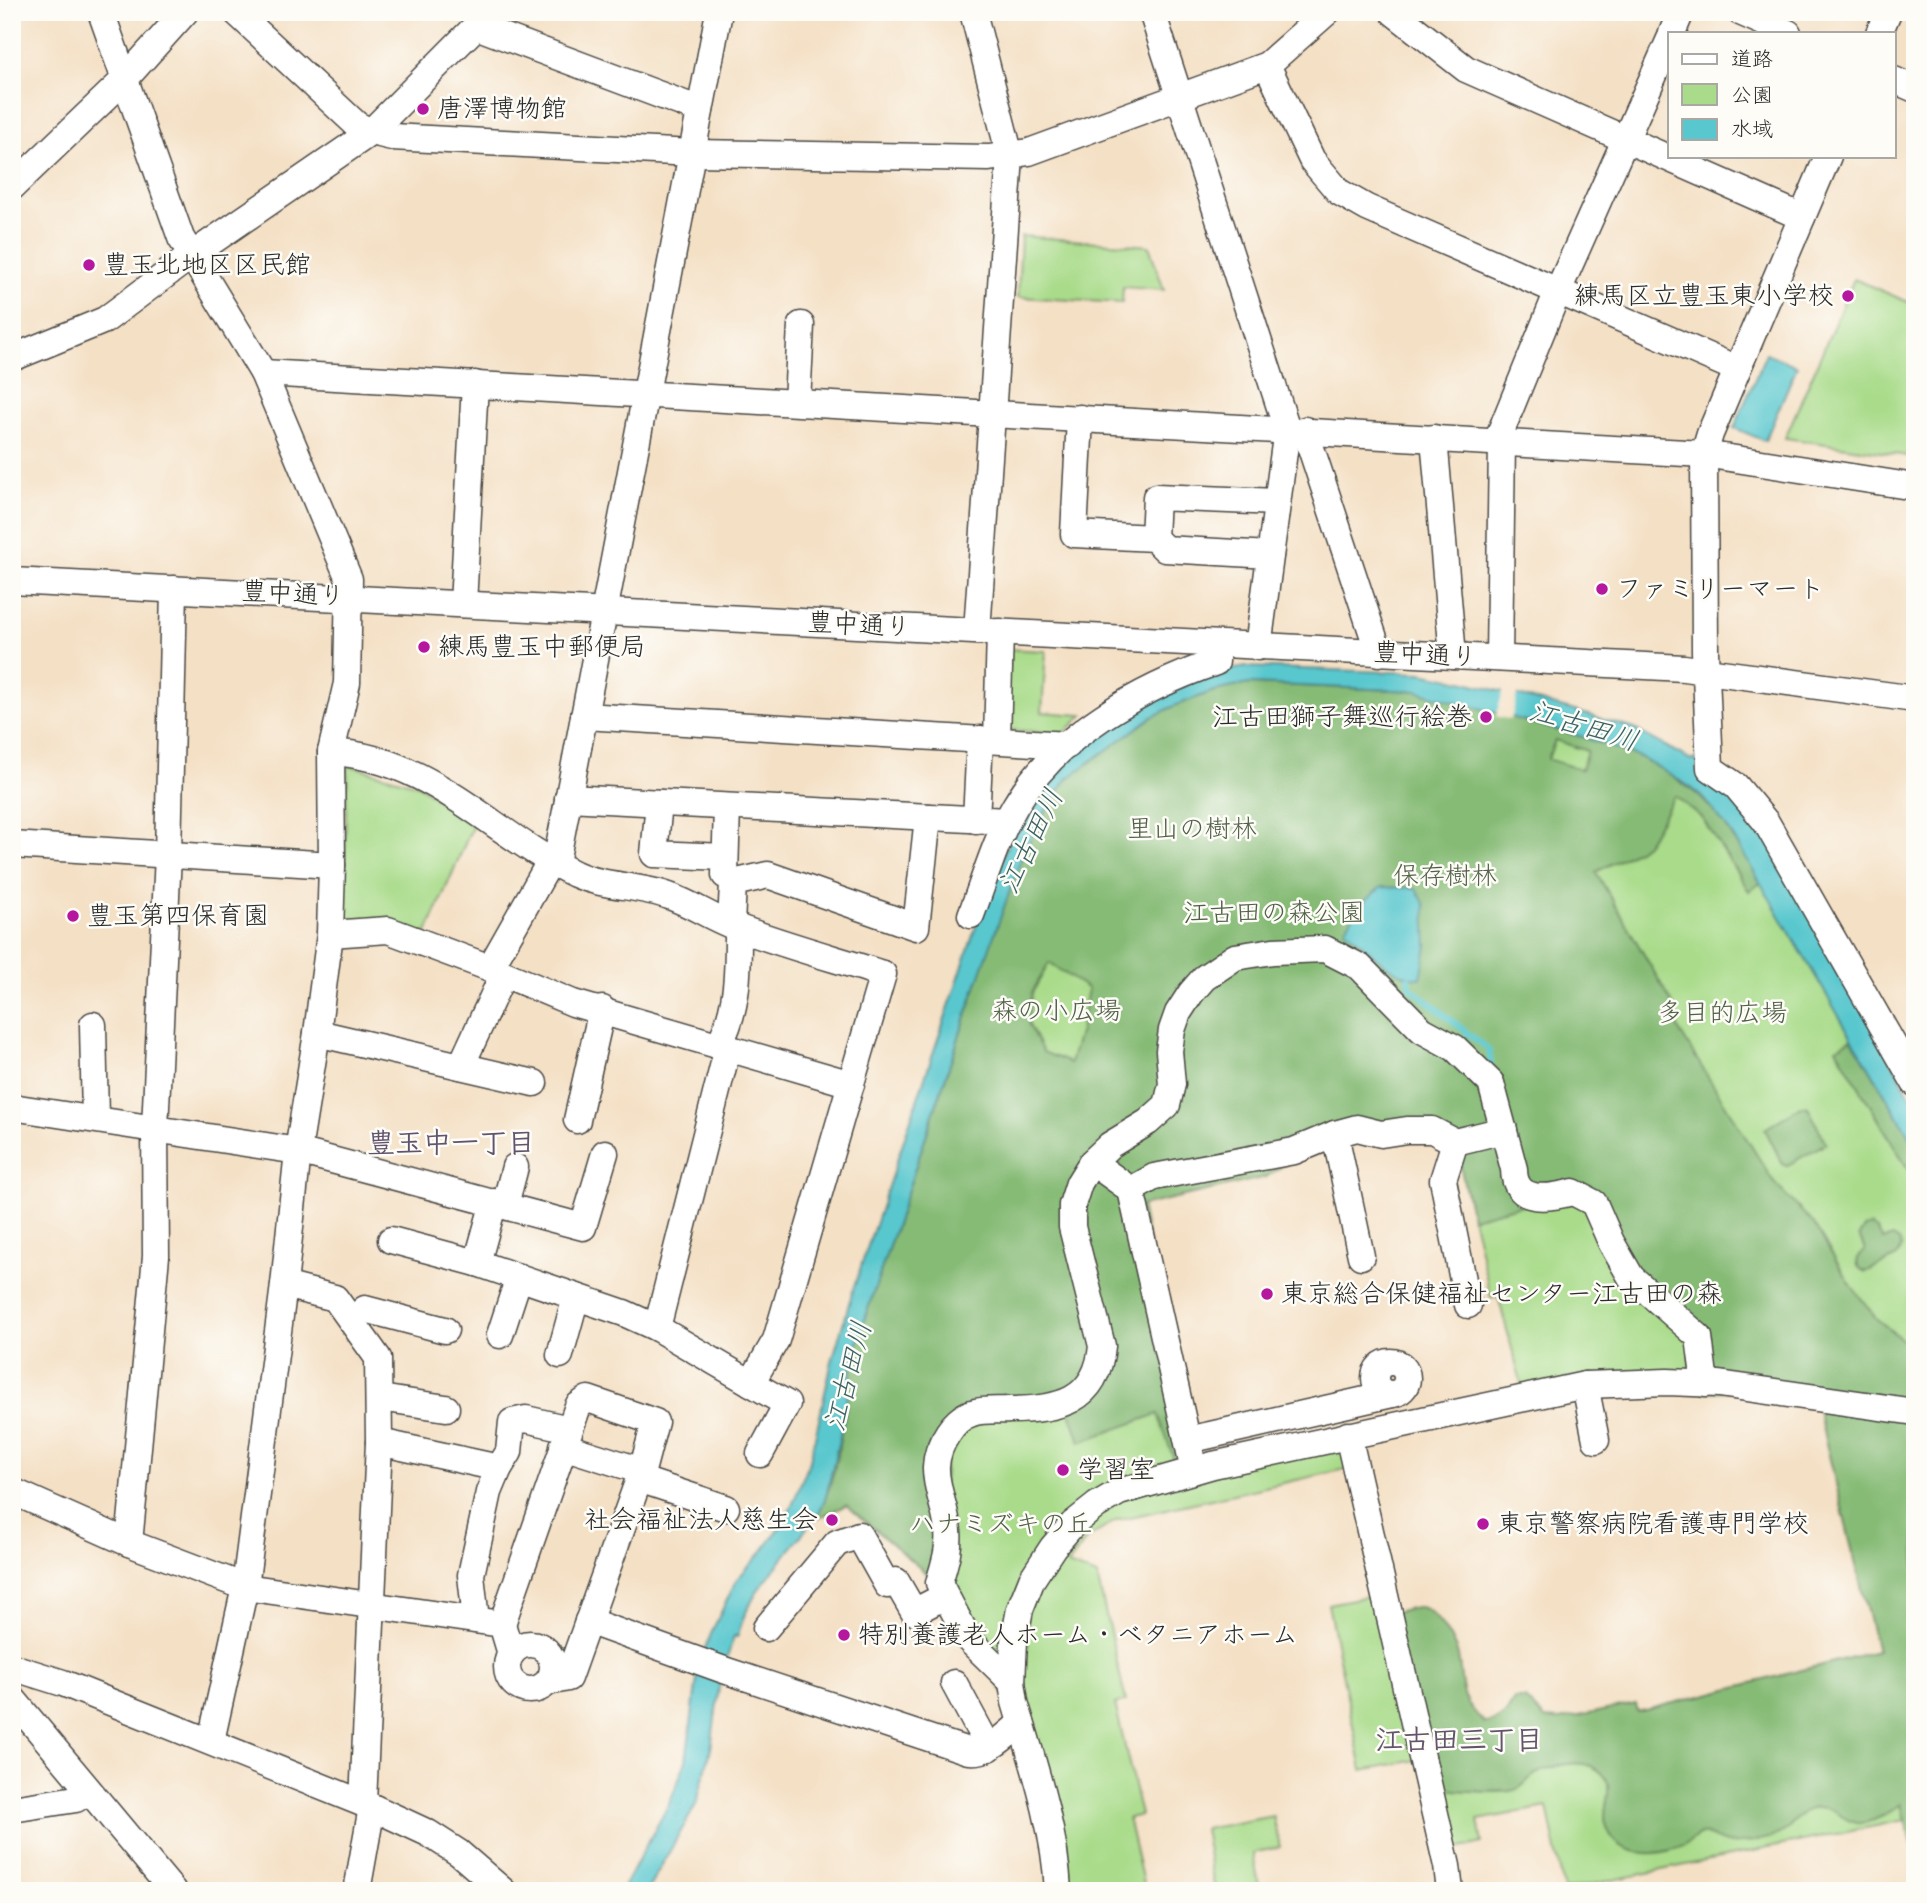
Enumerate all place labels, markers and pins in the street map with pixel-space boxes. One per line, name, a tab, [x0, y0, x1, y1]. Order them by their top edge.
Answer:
place label: 唐澤博物館	[437, 94, 567, 124]
marker: 唐澤博物館	[415, 101, 431, 117]
place label: 豊玉北地区区民館	[103, 250, 311, 280]
marker: 豊玉北地区区民館	[81, 257, 97, 273]
place label: 練馬区立豊玉東小学校	[1574, 281, 1834, 311]
marker: 練馬区立豊玉東小学校	[1840, 288, 1856, 304]
place label: ファミリーマート	[1616, 574, 1825, 604]
marker: ファミリーマート	[1594, 581, 1610, 597]
place label: 練馬豊玉中郵便局	[438, 632, 646, 662]
marker: 練馬豊玉中郵便局	[416, 639, 432, 655]
place label: 江古田獅子舞巡行絵巻	[1212, 702, 1472, 732]
marker: 江古田獅子舞巡行絵巻	[1478, 709, 1494, 725]
place label: 豊玉第四保育園	[87, 901, 269, 931]
marker: 豊玉第四保育園	[65, 908, 81, 924]
place label: 東京総合保健福祉センター江古田の森	[1281, 1279, 1722, 1309]
marker: 東京総合保健福祉センター江古田の森	[1259, 1286, 1275, 1302]
place label: 学習室	[1077, 1455, 1155, 1485]
marker: 学習室	[1055, 1462, 1071, 1478]
place label: 社会福祉法人慈生会	[584, 1505, 818, 1535]
place label: 東京警察病院看護専門学校	[1497, 1509, 1809, 1539]
marker: 社会福祉法人慈生会	[824, 1512, 840, 1528]
marker: 東京警察病院看護専門学校	[1475, 1516, 1491, 1532]
place label: 特別養護老人ホーム・ベタニアホーム	[858, 1620, 1298, 1650]
marker: 特別養護老人ホーム・ベタニアホーム	[836, 1627, 852, 1643]

